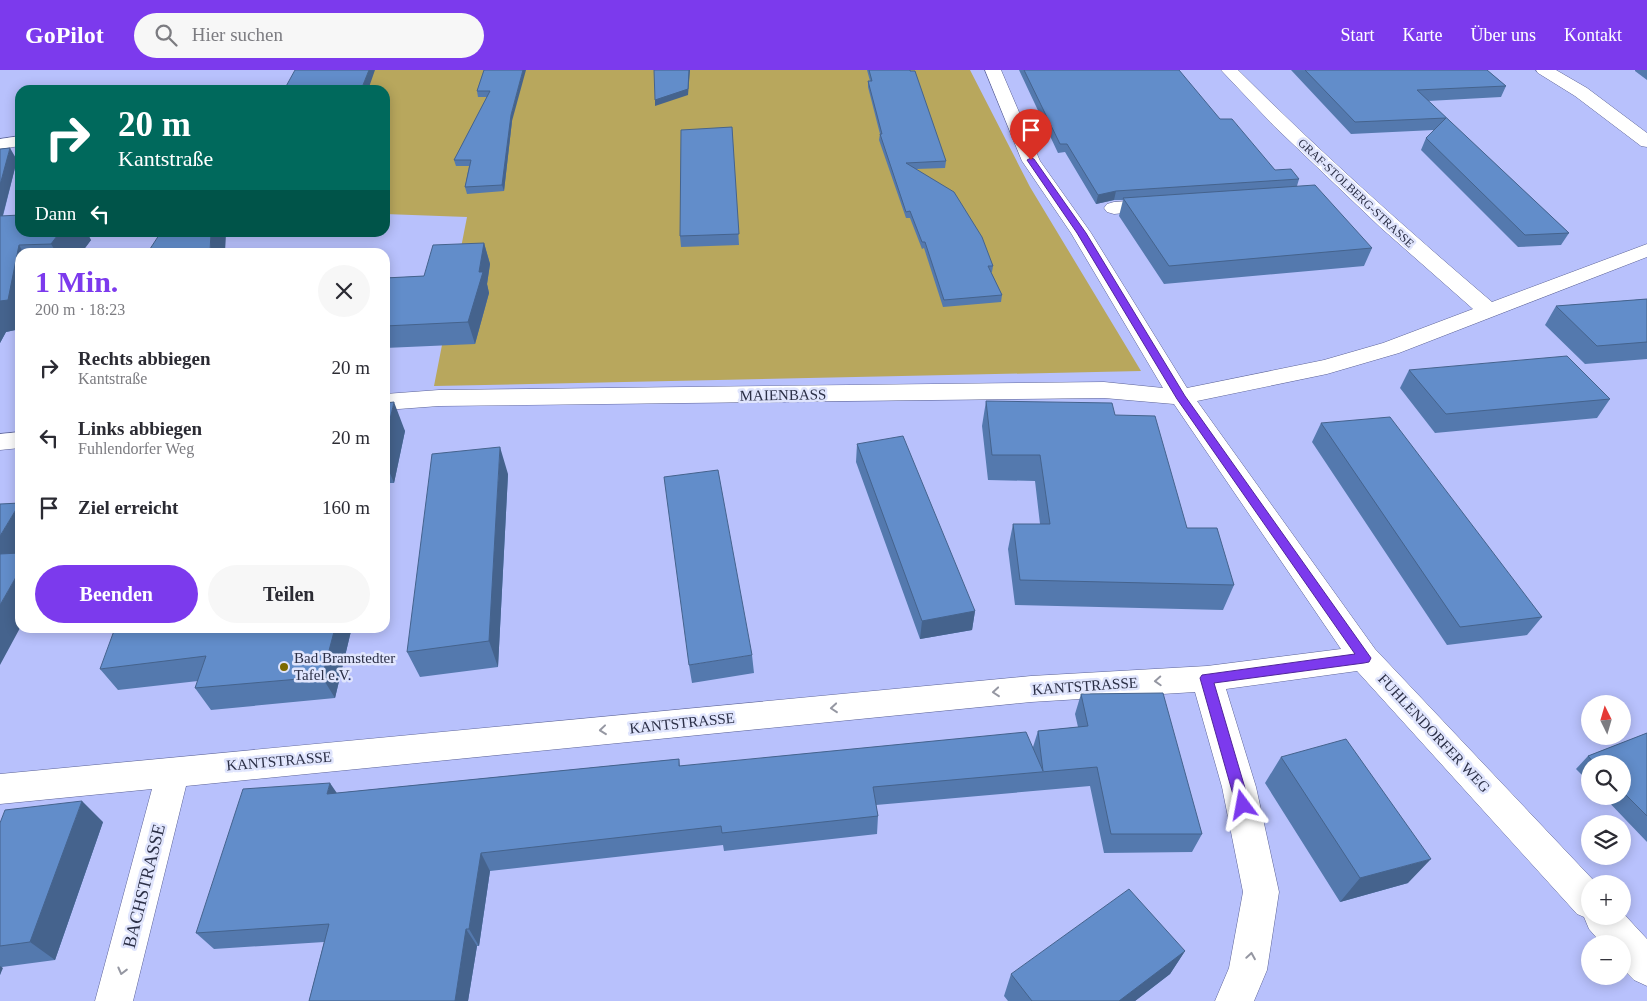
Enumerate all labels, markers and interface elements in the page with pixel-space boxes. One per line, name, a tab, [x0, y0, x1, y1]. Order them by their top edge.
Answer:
search box	[134, 13, 484, 58]
icon: search	[152, 21, 180, 49]
text: GoPilot	[25, 22, 104, 48]
text: Hier suchen	[192, 24, 283, 45]
text: Start	[1341, 25, 1375, 45]
text: Karte	[1403, 25, 1443, 45]
text: Über uns	[1471, 25, 1536, 45]
text: Kontakt	[1564, 25, 1622, 45]
icon: right	[35, 105, 100, 170]
text: 20 m	[118, 105, 191, 144]
pin	[1010, 109, 1052, 160]
icon: arrive	[1017, 116, 1045, 144]
street label: GRAF-STOLBERG-STRASSE	[1295, 136, 1417, 250]
text: Kantstraße	[118, 146, 213, 171]
icon: left	[86, 200, 114, 228]
text: Dann	[35, 203, 76, 224]
text: 1 Min.	[35, 265, 118, 298]
button: close	[318, 265, 370, 317]
text: 200 m · 18:23	[35, 301, 125, 318]
text: Rechts abbiegen	[78, 348, 210, 369]
icon: right	[35, 354, 63, 382]
text: 20 m	[331, 357, 370, 378]
text: Kantstraße	[78, 370, 147, 387]
street label: MAIENBASS	[740, 386, 826, 404]
text: Links abbiegen	[78, 418, 202, 439]
icon: left	[35, 424, 63, 452]
text: 20 m	[331, 427, 370, 448]
text: Fuhlendorfer Weg	[78, 440, 194, 457]
icon: arrive	[35, 494, 63, 522]
text: Ziel erreicht	[78, 497, 178, 518]
text: 160 m	[322, 497, 370, 518]
button: Beenden	[35, 565, 198, 623]
button: Teilen	[208, 565, 370, 623]
place label: Bad Bramstedter Tafel e.V.	[294, 650, 395, 683]
marker: Bad Bramstedter Tafel e.V.	[278, 661, 290, 673]
street label: FUHLENDORFER WEG	[1375, 671, 1493, 796]
street label: KANTSTRASSE	[1032, 674, 1138, 698]
one-way arrow	[1154, 676, 1162, 687]
one-way arrow	[992, 686, 1000, 697]
north arrow	[1581, 695, 1631, 745]
map controls	[1581, 695, 1631, 985]
one-way arrow	[830, 702, 838, 713]
street label: KANTSTRASSE	[629, 710, 735, 736]
one-way arrow	[598, 724, 606, 735]
street label: KANTSTRASSE	[226, 748, 332, 774]
button: search	[1581, 755, 1631, 805]
position arrow	[1216, 778, 1268, 830]
button: layers	[1581, 815, 1631, 865]
street label: BACHSTRASSE	[119, 822, 169, 950]
button: +	[1581, 875, 1631, 925]
button: −	[1581, 935, 1631, 985]
one-way arrow	[1245, 951, 1255, 960]
one-way arrow	[117, 967, 128, 976]

